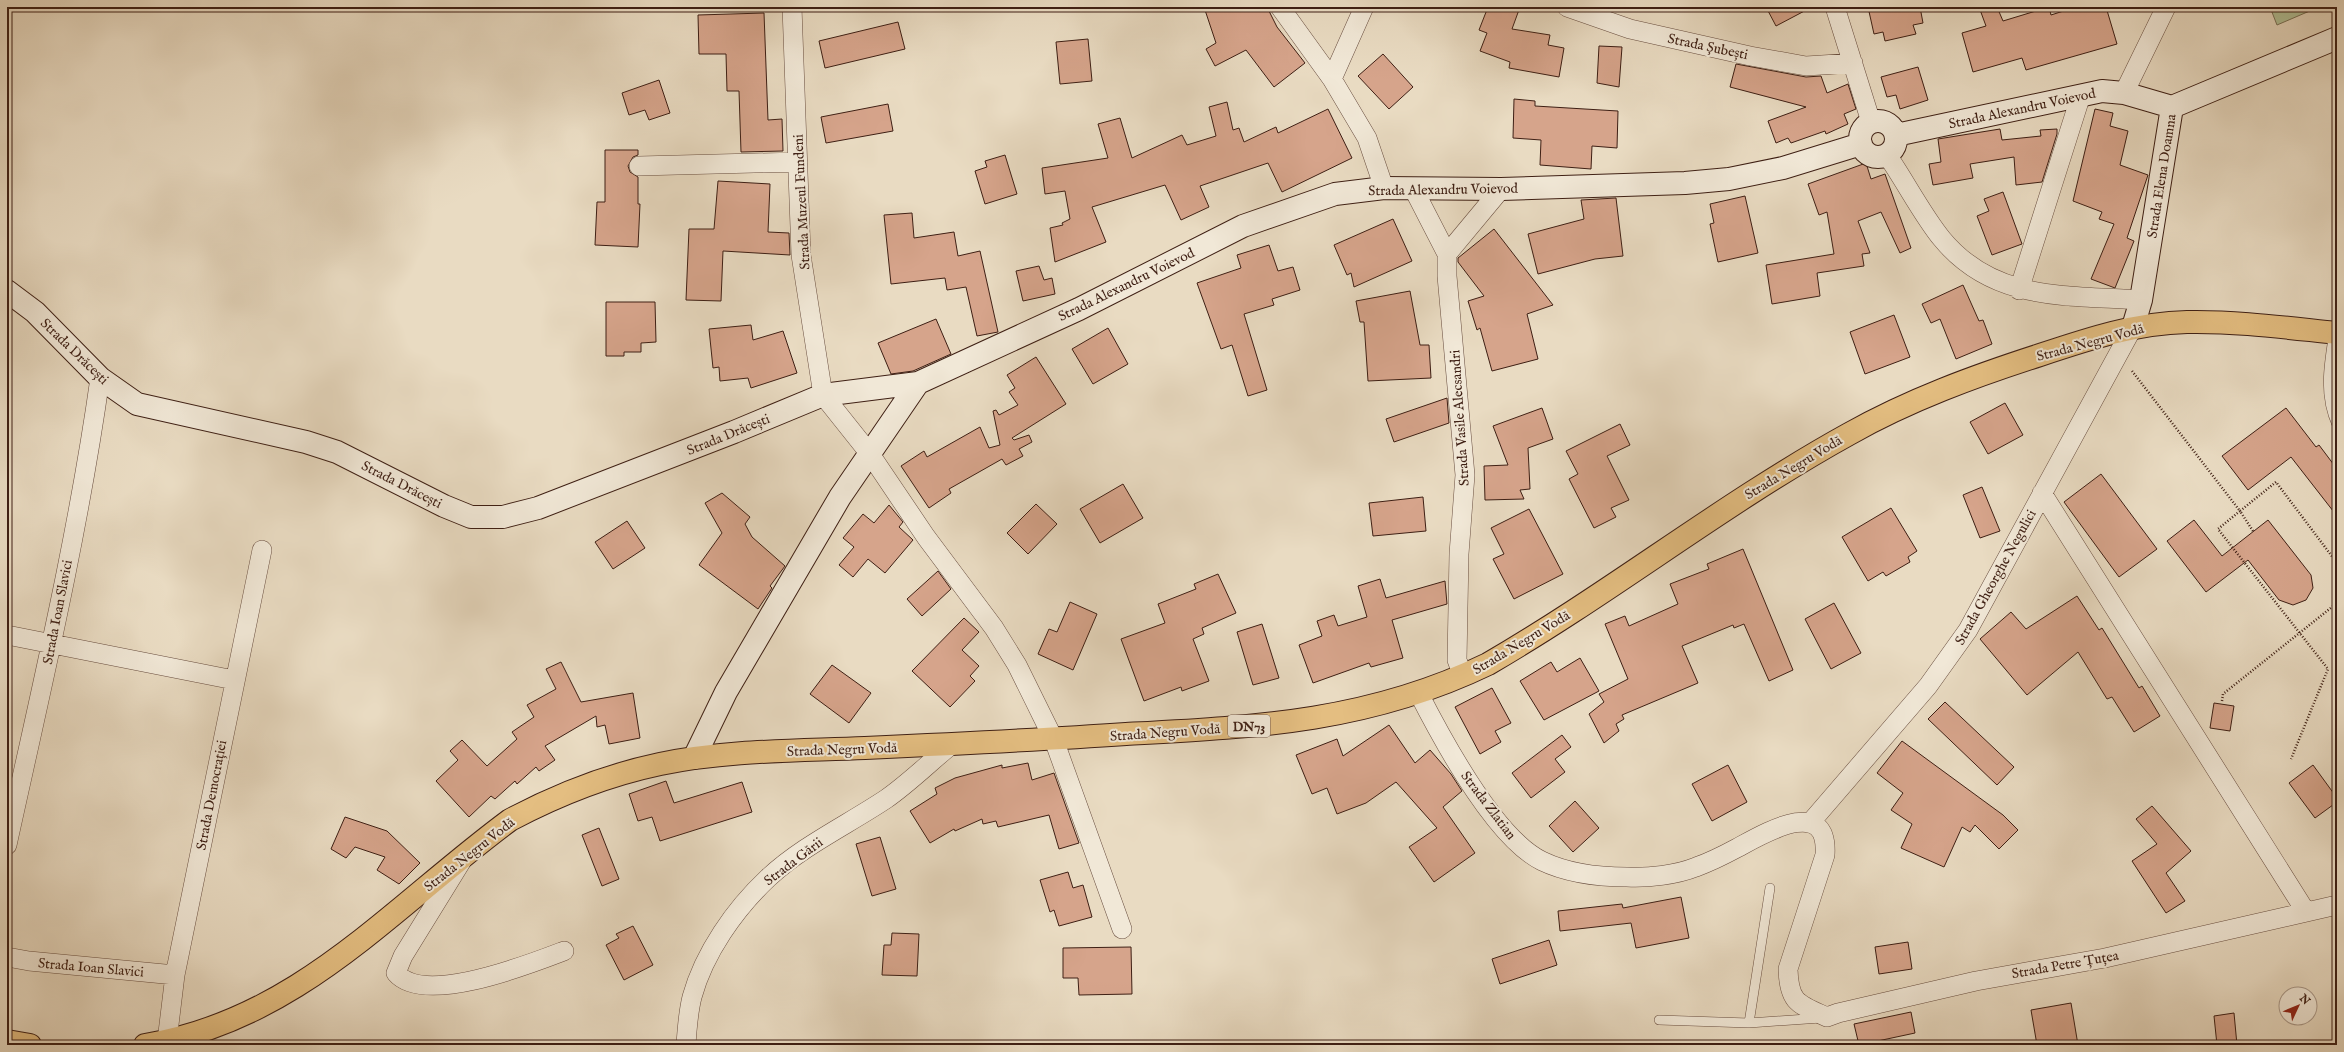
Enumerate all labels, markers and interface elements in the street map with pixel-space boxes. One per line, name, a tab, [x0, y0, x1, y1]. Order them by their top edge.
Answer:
street label: Strada Șubești	[1666, 30, 1750, 64]
street label: Strada Alexandru Voievod	[1947, 84, 2098, 133]
street label: Strada Elena Doamna	[2143, 112, 2181, 239]
street label: Strada Muzeul Fundeni	[789, 133, 815, 270]
street label: Strada Alexandru Voievod	[1368, 180, 1519, 200]
street label: Strada Alexandru Voievod	[1055, 244, 1198, 326]
street label: Strada Drăcești	[36, 315, 112, 389]
street label: Strada Negru Vodă	[2035, 320, 2147, 366]
street label: Strada Vasile Alecsandri	[1446, 349, 1474, 487]
street label: Strada Drăcești	[684, 410, 773, 460]
street label: Strada Negru Vodă	[1742, 431, 1846, 504]
street label: Strada Drăcești	[358, 457, 445, 513]
street label: Strada Gheorghe Negulici	[1951, 506, 2041, 648]
street label: Strada Ioan Slavici	[39, 558, 77, 666]
street label: Strada Negru Vodă	[1470, 606, 1574, 679]
road number: DN73	[1228, 715, 1270, 737]
street label: Strada Negru Vodă	[1109, 720, 1222, 746]
street label: Strada Democrației	[193, 738, 232, 852]
street label: Strada Negru Vodă	[787, 739, 898, 761]
street label: Strada Zlatian	[1456, 768, 1520, 844]
street label: Strada Negru Vodă	[421, 813, 519, 896]
street label: Strada Gării	[760, 834, 827, 890]
street label: Strada Petre Țuțea	[2010, 947, 2121, 983]
street label: Strada Ioan Slavici	[37, 954, 145, 982]
north arrow	[2278, 986, 2318, 1026]
text: N	[2295, 991, 2313, 1008]

